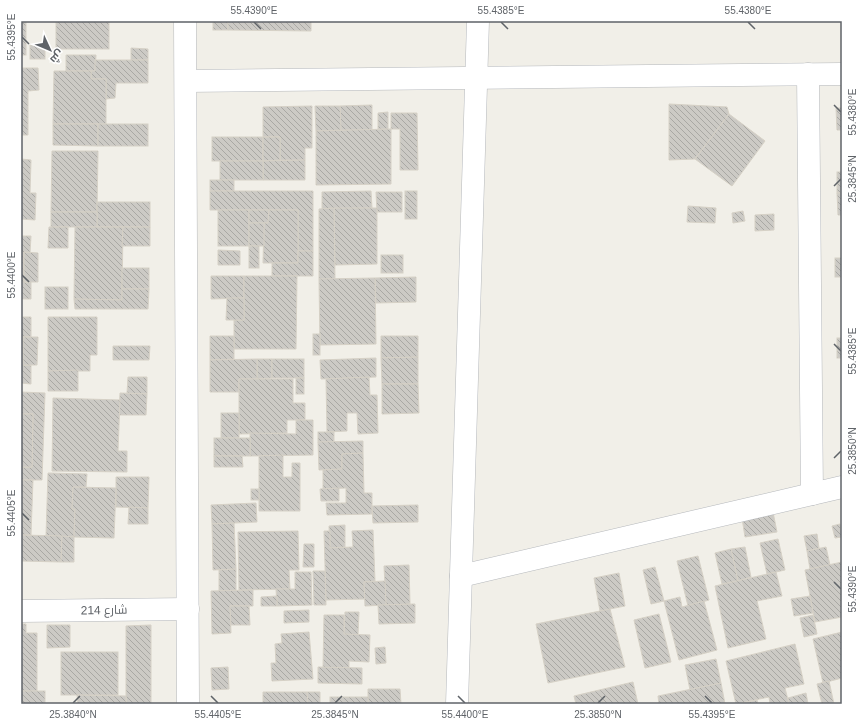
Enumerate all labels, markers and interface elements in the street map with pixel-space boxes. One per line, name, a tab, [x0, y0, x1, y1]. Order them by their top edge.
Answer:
text: 55.4390°E	[231, 5, 278, 16]
text: 55.4385°E	[478, 5, 525, 16]
text: 55.4380°E	[725, 5, 772, 16]
text: 55.4395°E	[6, 13, 17, 60]
north arrow	[30, 30, 70, 70]
text: ش	[47, 47, 66, 66]
text: 55.4380°E	[847, 88, 858, 135]
text: 25.3845°N	[847, 155, 858, 203]
text: 55.4400°E	[6, 251, 17, 298]
text: 55.4385°E	[847, 327, 858, 374]
text: 25.3850°N	[847, 427, 858, 475]
text: 55.4405°E	[6, 489, 17, 536]
text: 55.4390°E	[847, 565, 858, 612]
street label: 214 شارع	[81, 603, 128, 618]
text: 25.3840°N	[49, 709, 97, 720]
text: 55.4405°E	[195, 709, 242, 720]
text: 25.3845°N	[311, 709, 359, 720]
text: 55.4400°E	[442, 709, 489, 720]
text: 25.3850°N	[574, 709, 622, 720]
text: 55.4395°E	[689, 709, 736, 720]

